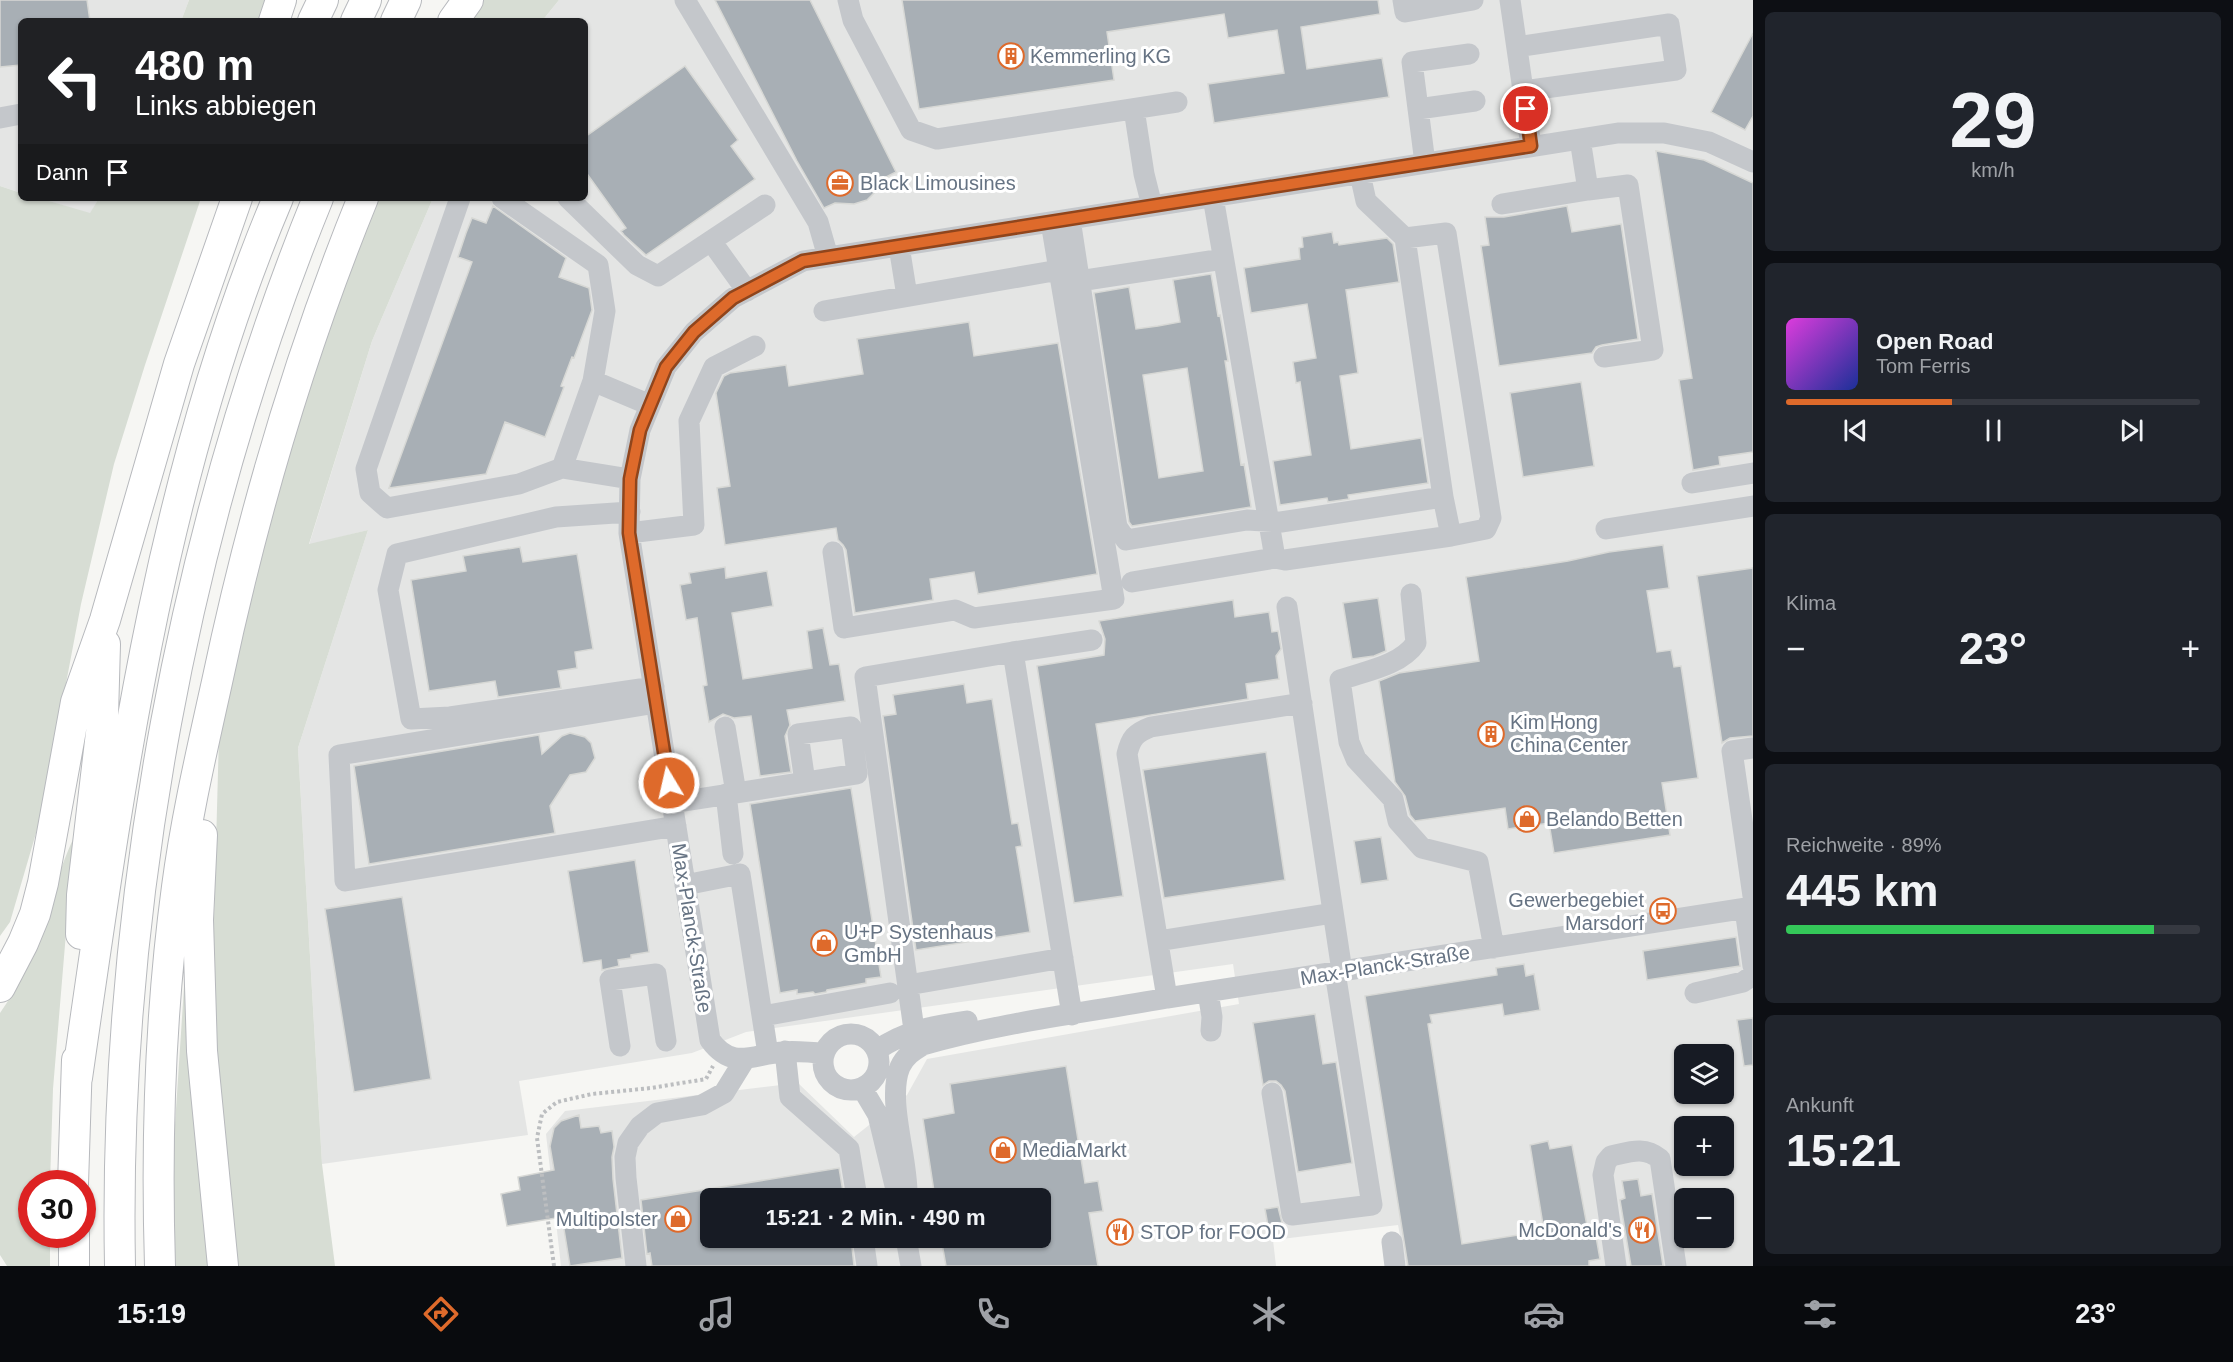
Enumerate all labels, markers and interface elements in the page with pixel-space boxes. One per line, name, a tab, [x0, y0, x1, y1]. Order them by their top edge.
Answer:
building icon: Kemmerling KG	[996, 41, 1026, 71]
icon: left	[36, 42, 114, 120]
text: 480 m	[135, 42, 254, 89]
place label: Kemmerling KG	[1030, 45, 1171, 67]
text: 29	[1950, 76, 2036, 164]
pin	[1500, 83, 1551, 134]
text: Links abbiegen	[135, 91, 317, 121]
icon: arrive	[1509, 92, 1542, 125]
icon: arrive	[101, 156, 134, 189]
text: km/h	[1971, 159, 2015, 181]
text: Dann	[36, 160, 89, 185]
office icon: Black Limousines	[825, 168, 855, 198]
place label: Black Limousines	[860, 172, 1016, 194]
text: Open Road	[1876, 329, 1993, 354]
text: Tom Ferris	[1876, 355, 1970, 377]
icon: previous	[1839, 414, 1872, 447]
icon: pause	[1977, 414, 2010, 447]
icon: next	[2115, 414, 2148, 447]
text: Klima	[1786, 592, 1836, 614]
text: 23°	[1959, 623, 2027, 674]
text: −	[1786, 630, 1805, 667]
text: +	[2181, 630, 2200, 667]
place label: Kim Hong China Center	[1510, 711, 1628, 756]
building icon: Kim Hong China Center	[1476, 719, 1506, 749]
position arrow	[637, 751, 701, 815]
shop icon: Belando Betten	[1512, 804, 1542, 834]
place label: Belando Betten	[1546, 808, 1683, 830]
text: Reichweite · 89%	[1786, 834, 1942, 856]
street label: Max-Planck-Straße	[668, 842, 716, 1014]
text: 445 km	[1786, 865, 1939, 916]
place label: Gewerbegebiet Marsdorf	[1508, 889, 1644, 934]
bus stop icon: Gewerbegebiet Marsdorf	[1648, 896, 1678, 926]
place label: U+P Systenhaus GmbH	[844, 921, 993, 966]
shop icon: U+P Systenhaus GmbH	[809, 928, 839, 958]
street label: Max-Planck-Straße	[1299, 941, 1471, 989]
map controls	[1674, 1044, 1734, 1248]
button: layers	[1674, 1044, 1734, 1104]
text: Ankunft	[1786, 1094, 1854, 1116]
button: +	[1674, 1116, 1734, 1176]
text: 15:21	[1786, 1125, 1901, 1176]
shop icon: MediaMarkt	[988, 1135, 1018, 1165]
place label: MediaMarkt	[1022, 1139, 1127, 1161]
speed limit sign: 30	[18, 1170, 96, 1248]
button: −	[1674, 1188, 1734, 1248]
shop icon: Multipolster	[663, 1204, 693, 1234]
text: 15:21 · 2 Min. · 490 m	[765, 1205, 986, 1230]
place label: Multipolster	[556, 1208, 658, 1230]
restaurant icon: McDonald's	[1627, 1215, 1657, 1245]
restaurant icon: STOP for FOOD	[1105, 1217, 1135, 1247]
place label: McDonald's	[1518, 1219, 1622, 1241]
place label: STOP for FOOD	[1140, 1221, 1286, 1243]
icon: directions	[420, 1293, 462, 1335]
icon: music	[696, 1293, 738, 1335]
icon: phone	[972, 1293, 1014, 1335]
icon: climate	[1248, 1293, 1290, 1335]
icon: car	[1523, 1293, 1565, 1335]
icon: filters	[1799, 1293, 1841, 1335]
text: 15:19	[117, 1299, 186, 1329]
text: 23°	[2075, 1299, 2116, 1329]

